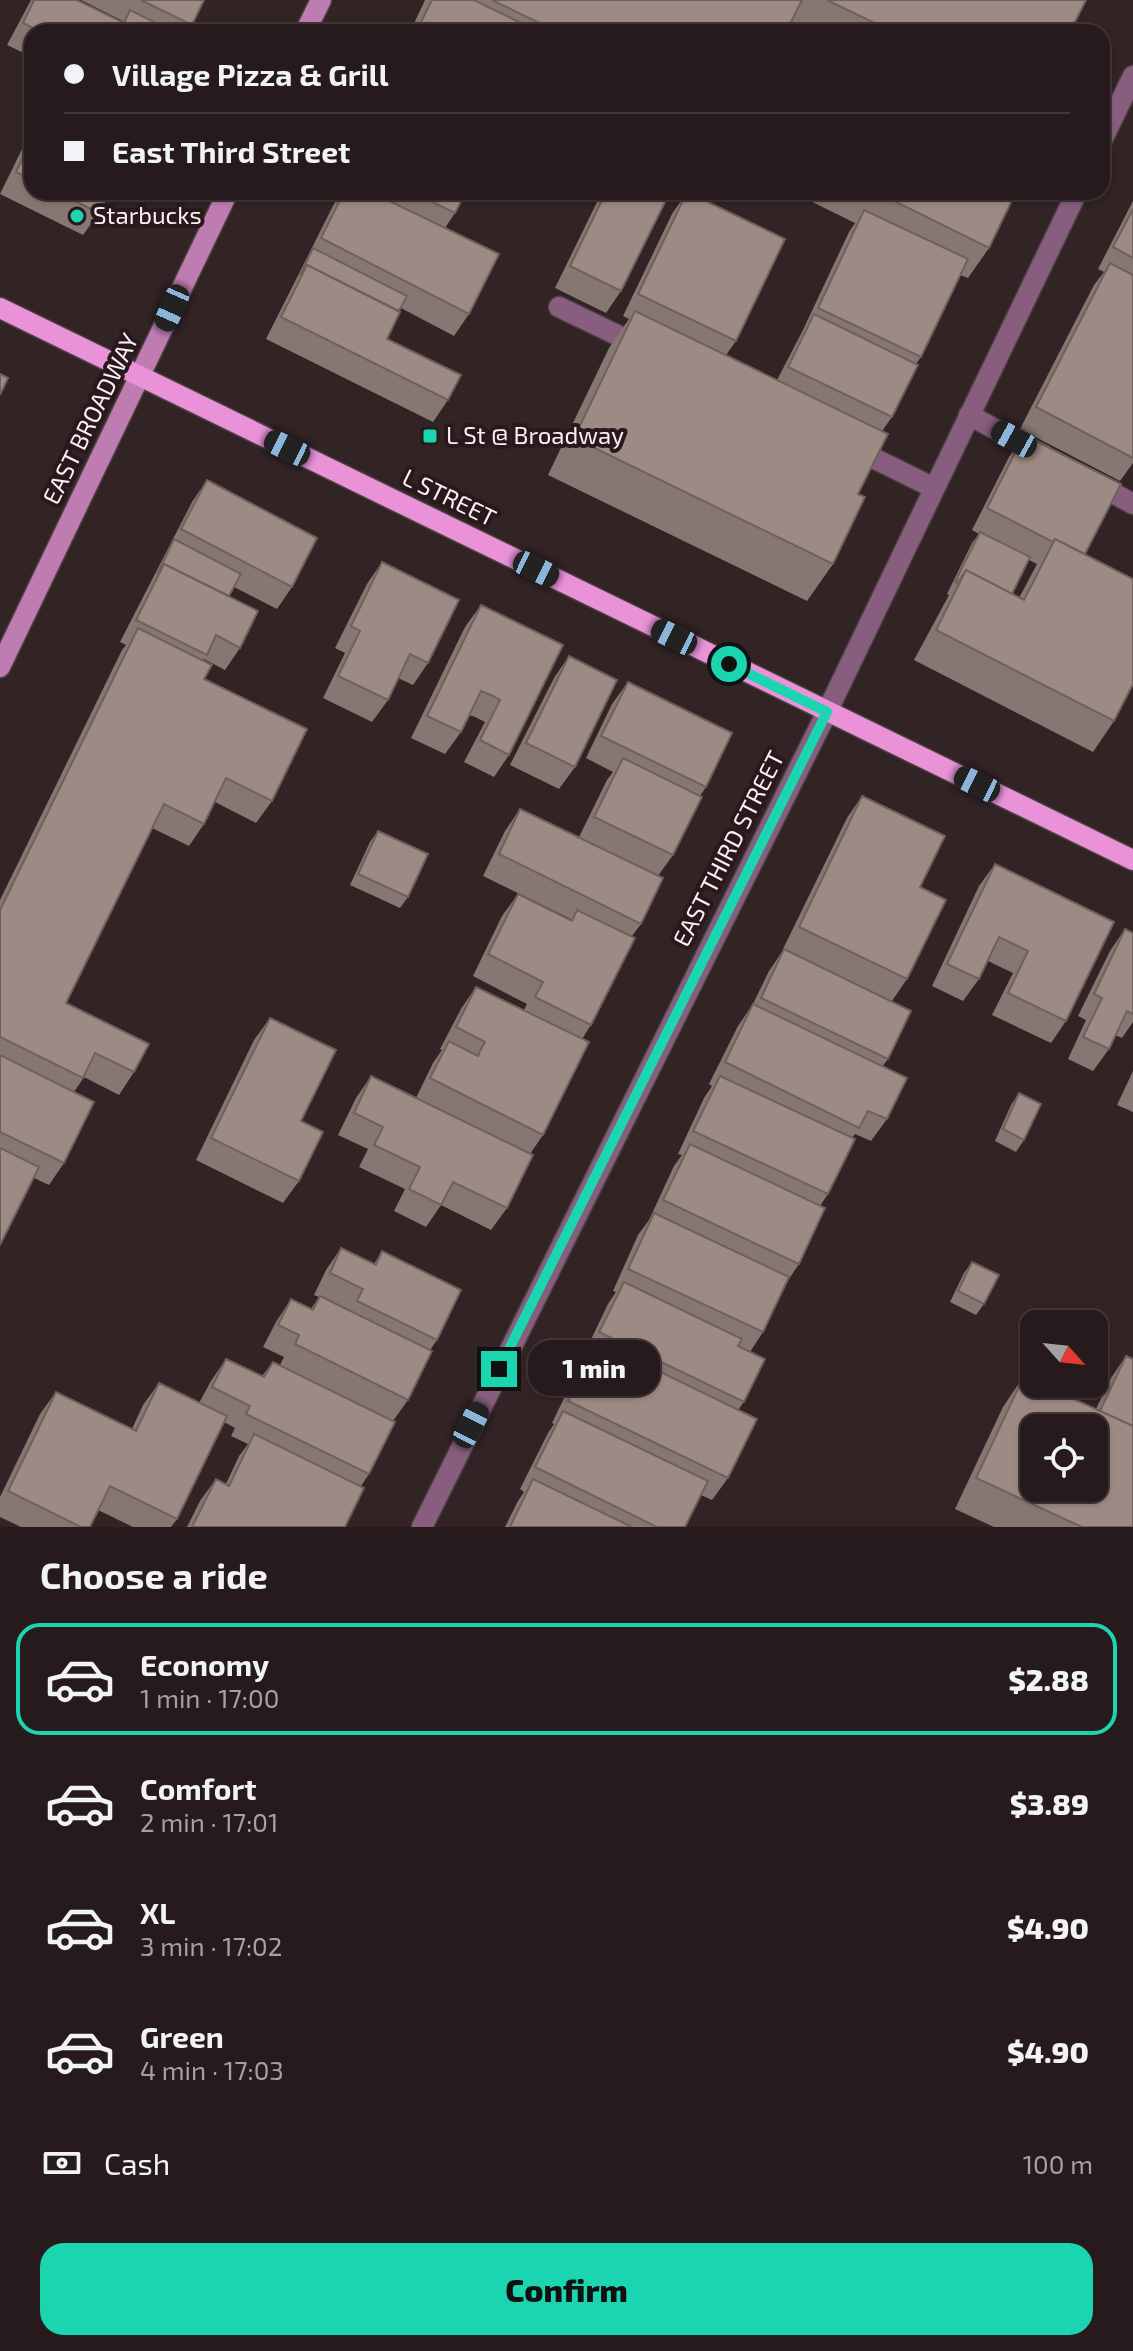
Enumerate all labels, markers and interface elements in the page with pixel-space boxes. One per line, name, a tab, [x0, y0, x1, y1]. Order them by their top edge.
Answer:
text: Village Pizza & Grill	[112, 56, 389, 92]
text: East Third Street	[112, 133, 350, 169]
place label: Starbucks	[93, 200, 202, 229]
marker: Starbucks	[68, 207, 86, 225]
car	[151, 281, 193, 335]
street label: EAST BROADWAY	[36, 328, 144, 509]
car	[987, 417, 1041, 461]
place label: L St @ Broadway	[446, 420, 624, 449]
car	[260, 427, 314, 469]
marker: L St @ Broadway	[421, 427, 439, 445]
street label: L STREET	[398, 462, 501, 532]
car	[509, 548, 563, 590]
car	[647, 616, 701, 658]
route start	[711, 646, 747, 682]
street label: EAST THIRD STREET	[666, 746, 790, 951]
car	[950, 763, 1004, 805]
north arrow	[1020, 1310, 1108, 1398]
map controls	[1020, 1310, 1108, 1502]
callout: 1 min	[527, 1341, 659, 1397]
route end	[481, 1351, 517, 1387]
text: 1 min	[562, 1352, 626, 1383]
car	[449, 1398, 493, 1452]
button: locate	[1020, 1414, 1108, 1502]
text: Choose a ride	[40, 1553, 268, 1596]
icon: car	[44, 1643, 116, 1715]
text: Economy	[140, 1646, 269, 1682]
text: $2.88	[1008, 1661, 1089, 1697]
text: 1 min · 17:00	[140, 1682, 279, 1713]
icon: car	[44, 1767, 116, 1839]
text: Comfort	[140, 1770, 257, 1806]
text: $3.89	[1010, 1785, 1089, 1821]
text: 2 min · 17:01	[140, 1806, 278, 1837]
icon: car	[44, 1891, 116, 1963]
text: XL	[140, 1894, 175, 1930]
text: $4.90	[1007, 1909, 1089, 1945]
text: 3 min · 17:02	[140, 1930, 282, 1961]
icon: car	[44, 2015, 116, 2087]
text: Green	[140, 2018, 224, 2054]
text: $4.90	[1007, 2033, 1089, 2069]
text: 4 min · 17:03	[140, 2054, 284, 2085]
icon: cash	[40, 2141, 84, 2185]
text: Cash	[104, 2145, 170, 2181]
text: 100 m	[1023, 2148, 1093, 2179]
button: Confirm	[40, 2243, 1093, 2335]

